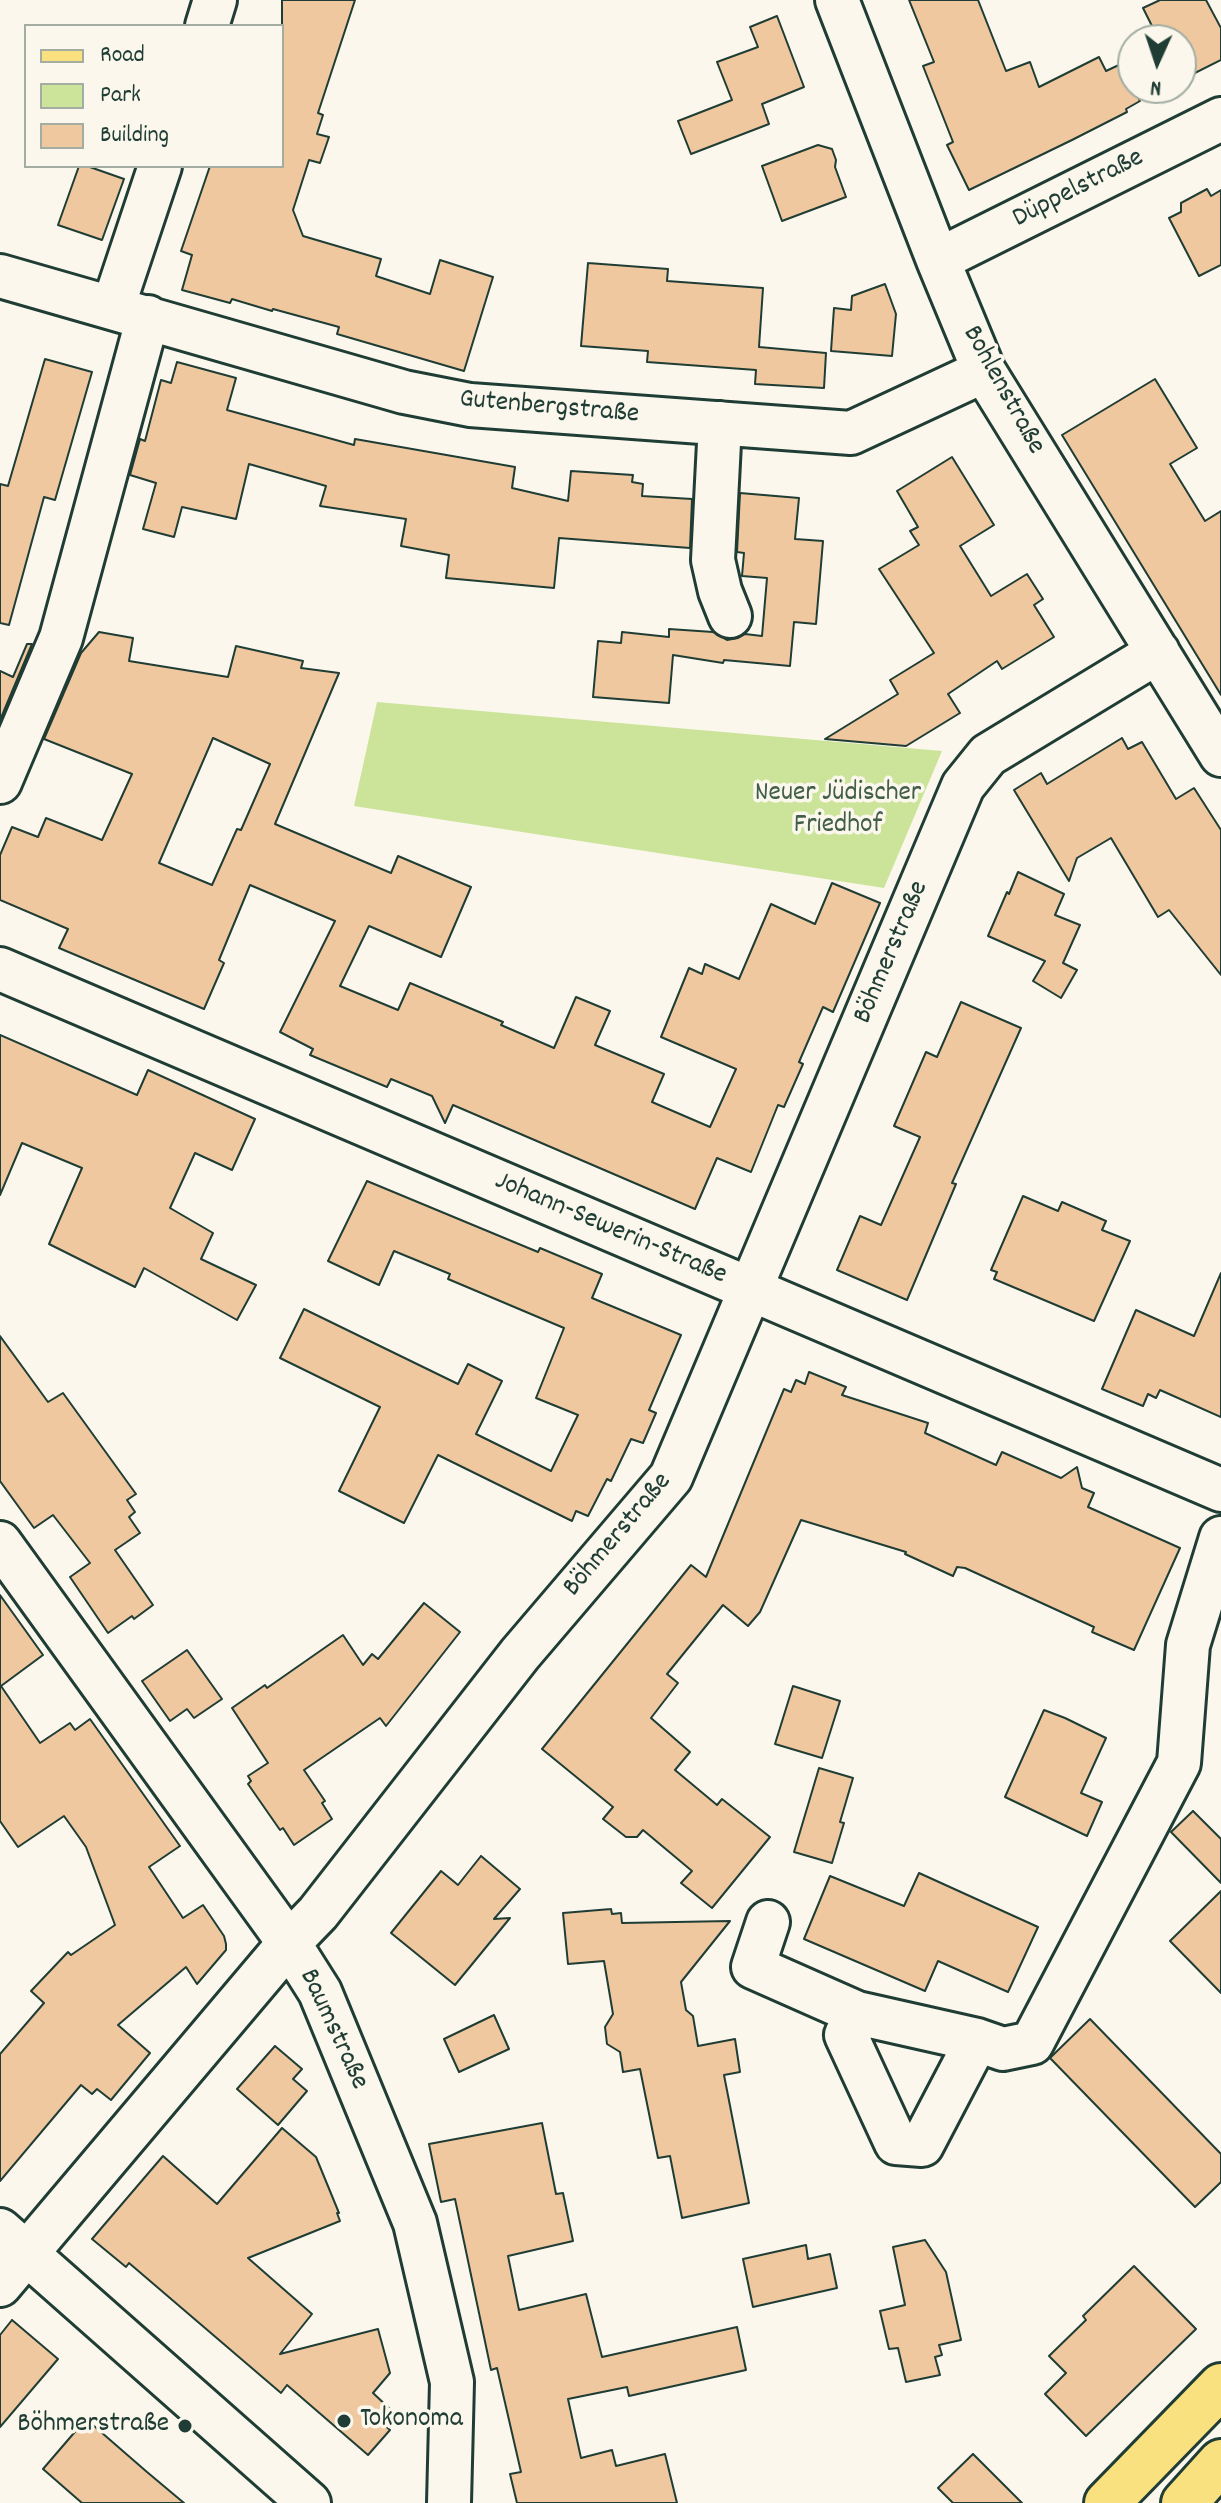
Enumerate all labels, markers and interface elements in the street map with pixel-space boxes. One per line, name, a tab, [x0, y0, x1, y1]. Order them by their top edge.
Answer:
legend	[24, 24, 284, 168]
north arrow	[1117, 24, 1197, 104]
text: Road	[100, 39, 145, 73]
text: N	[1150, 71, 1162, 102]
text: Park	[100, 79, 141, 113]
text: Building	[100, 119, 169, 153]
street label: Düppelstraße	[1008, 143, 1150, 237]
street label: Bohlenstraße	[953, 321, 1051, 461]
street label: Gutenbergstraße	[458, 384, 640, 434]
park label: Neuer Jüdischer Friedhof	[755, 778, 921, 844]
street label: Böhmerstraße	[848, 877, 938, 1029]
street label: Johann-Sewerin-Straße	[489, 1166, 731, 1294]
street label: Böhmerstraße	[557, 1467, 681, 1605]
street label: Baumstraße	[290, 1964, 374, 2096]
place label: Tokonoma	[360, 2404, 463, 2438]
place label: Böhmerstraße	[17, 2409, 169, 2443]
marker: Tokonoma	[335, 2412, 353, 2430]
marker: Böhmerstraße	[176, 2417, 194, 2435]

